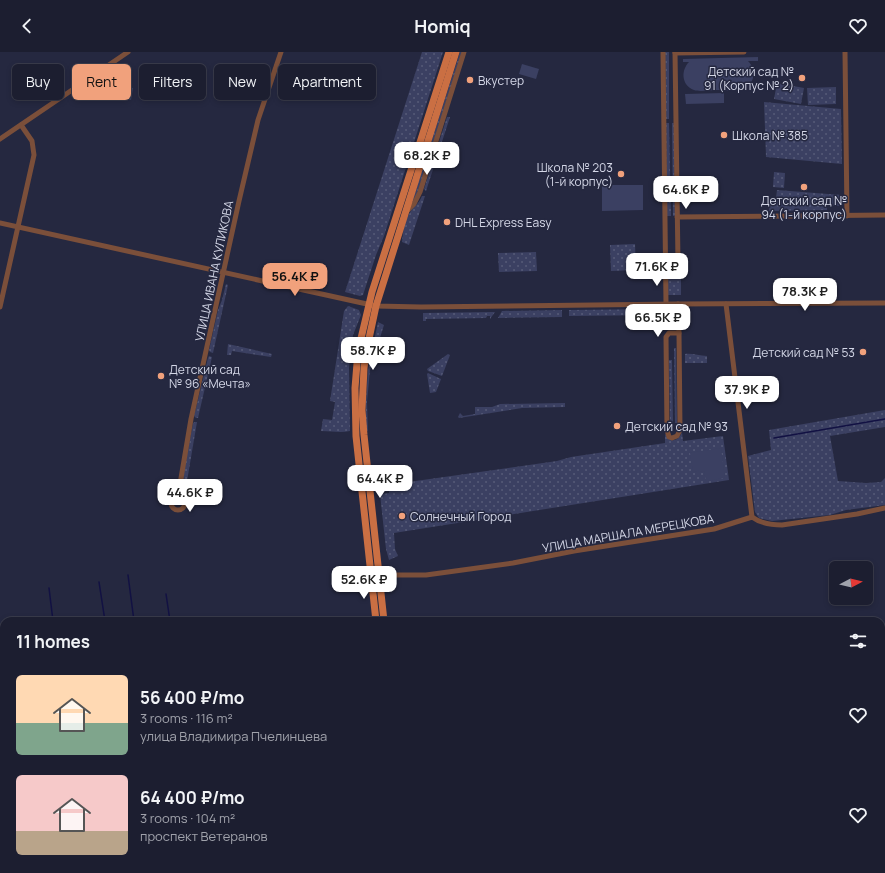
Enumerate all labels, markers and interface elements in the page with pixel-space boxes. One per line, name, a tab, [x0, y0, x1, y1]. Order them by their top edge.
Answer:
text: Homiq	[414, 14, 471, 38]
icon: back	[16, 15, 38, 37]
icon: heart	[847, 15, 869, 37]
place label: Детский сад № 91 (Корпус № 2)	[704, 63, 794, 94]
chip: Buy	[12, 64, 64, 100]
chip: Rent	[72, 64, 131, 100]
chip: Filters	[139, 64, 206, 100]
chip: New	[214, 64, 270, 100]
chip: Apartment	[278, 64, 376, 100]
place label: Вкустер	[478, 72, 524, 89]
marker: Детский сад № 91 (Корпус № 2)	[797, 73, 807, 83]
marker: Вкустер	[465, 75, 475, 85]
place label: Школа № 385	[732, 127, 808, 144]
marker: Школа № 385	[719, 130, 729, 140]
pin: 68.2K ₽	[390, 142, 464, 176]
text: 68.2K ₽	[403, 146, 451, 164]
place label: Школа № 203 (1-й корпус)	[537, 159, 613, 190]
marker: Школа № 203 (1-й корпус)	[616, 169, 626, 179]
pin: 64.6K ₽	[649, 176, 723, 210]
text: 64.6K ₽	[662, 180, 710, 198]
marker: Детский сад № 94 (1-й корпус)	[799, 182, 809, 192]
place label: Детский сад № 94 (1-й корпус)	[761, 192, 847, 223]
street label: УЛИЦА ИВАНА КУЛИКОВА	[191, 198, 237, 343]
place label: DHL Express Easy	[455, 214, 552, 231]
marker: DHL Express Easy	[442, 217, 452, 227]
pin: 71.6K ₽	[620, 253, 694, 287]
text: 71.6K ₽	[635, 257, 679, 275]
pin: 56.4K ₽	[258, 263, 332, 297]
text: 56.4K ₽	[271, 267, 319, 285]
pin: 78.3K ₽	[768, 278, 842, 312]
text: 78.3K ₽	[782, 282, 828, 300]
pin: 66.5K ₽	[621, 304, 695, 338]
text: 66.5K ₽	[634, 308, 682, 326]
pin: 58.7K ₽	[336, 337, 410, 371]
text: 58.7K ₽	[350, 341, 396, 359]
place label: Детский сад № 53	[753, 344, 855, 361]
marker: Детский сад № 53	[858, 347, 868, 357]
place label: Детский сад № 96 «Мечта»	[169, 361, 251, 392]
marker: Детский сад № 96 «Мечта»	[156, 371, 166, 381]
pin: 37.9K ₽	[710, 376, 784, 410]
text: 37.9K ₽	[724, 380, 770, 398]
place label: Детский сад № 93	[625, 418, 728, 435]
marker: Детский сад № 93	[612, 421, 622, 431]
pin: 64.4K ₽	[343, 465, 417, 499]
text: 64.4K ₽	[356, 469, 404, 487]
pin: 44.6K ₽	[153, 479, 227, 513]
text: 44.6K ₽	[166, 483, 214, 501]
place label: Солнечный Город	[410, 508, 511, 525]
street label: УЛИЦА МАРШАЛА МЕРЕЦКОВА	[541, 509, 716, 556]
marker: Солнечный Город	[397, 511, 407, 521]
north arrow	[829, 561, 873, 605]
map controls	[829, 561, 873, 605]
pin: 52.6K ₽	[327, 566, 401, 600]
text: 52.6K ₽	[341, 570, 387, 588]
text: 11 homes	[16, 630, 90, 653]
icon: filters	[847, 630, 869, 652]
text: 56 400 ₽/mo	[140, 686, 244, 709]
icon: home	[48, 691, 96, 739]
icon: heart	[847, 704, 869, 726]
text: 3 rooms · 116 m²	[140, 709, 233, 727]
text: улица Владимира Пчелинцева	[140, 727, 327, 745]
text: 64 400 ₽/mo	[140, 786, 245, 809]
icon: home	[48, 791, 96, 839]
icon: heart	[847, 804, 869, 826]
text: 3 rooms · 104 m²	[140, 809, 235, 827]
text: проспект Ветеранов	[140, 827, 268, 845]

